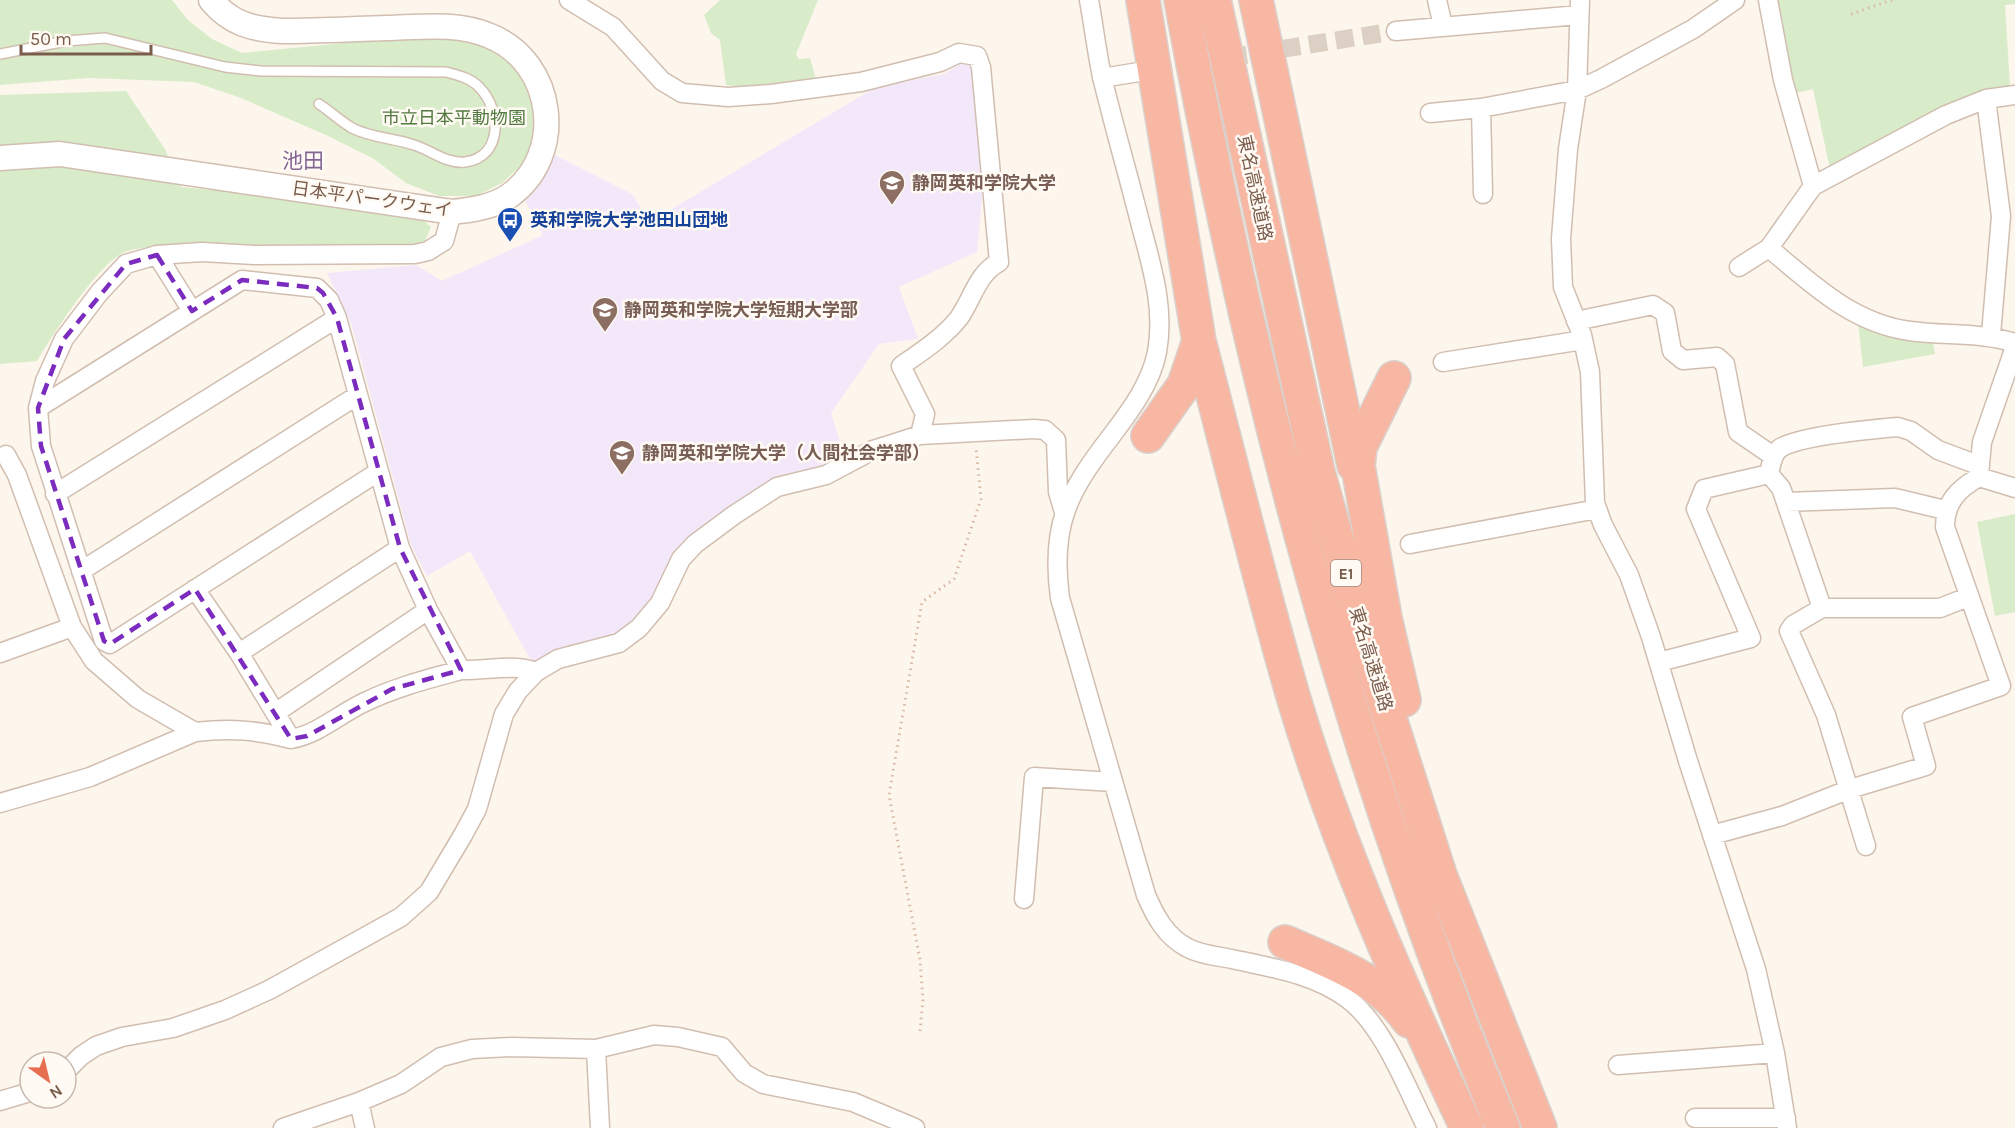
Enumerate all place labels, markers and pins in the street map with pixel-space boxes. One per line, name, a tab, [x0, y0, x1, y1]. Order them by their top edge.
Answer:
school or university icon: 静岡英和学院大学	[877, 168, 907, 206]
place label: 静岡英和学院大学	[912, 172, 1056, 194]
bus stop icon: 英和学院大学池田山団地	[495, 205, 525, 243]
place label: 英和学院大学池田山団地	[530, 209, 728, 231]
school or university icon: 静岡英和学院大学短期大学部	[590, 295, 620, 333]
place label: 静岡英和学院大学短期大学部	[624, 299, 858, 321]
school or university icon: 静岡英和学院大学（人間社会学部）	[607, 438, 637, 476]
place label: 静岡英和学院大学（人間社会学部）	[642, 442, 930, 464]

